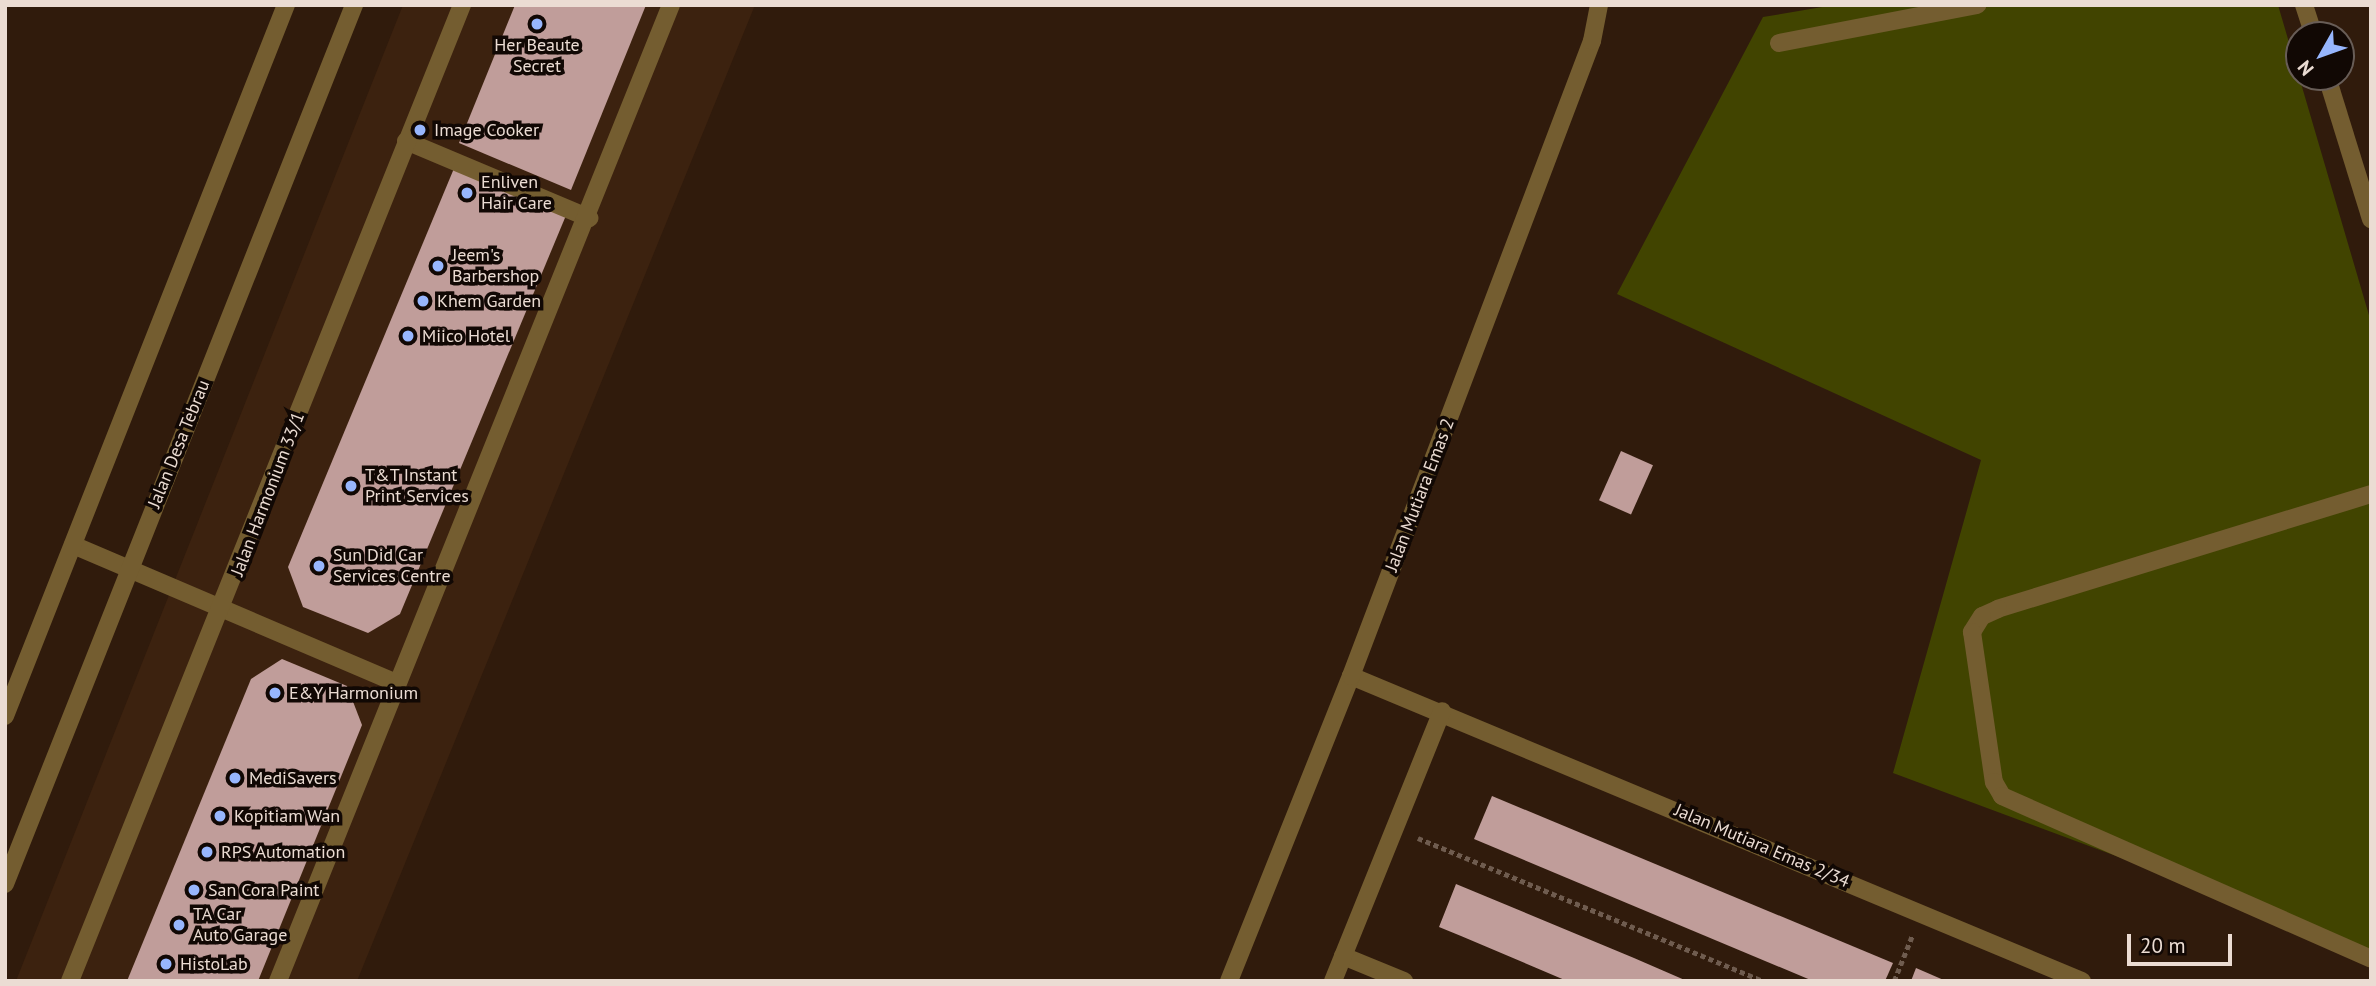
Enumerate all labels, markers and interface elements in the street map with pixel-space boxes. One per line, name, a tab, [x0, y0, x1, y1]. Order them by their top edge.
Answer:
marker: Her Beaute Secret	[529, 16, 545, 32]
north arrow	[2285, 21, 2355, 91]
place label: Her Beaute Secret	[494, 35, 580, 78]
text: N	[2292, 56, 2319, 81]
place label: Image Cooker	[434, 119, 539, 141]
marker: Image Cooker	[412, 122, 428, 138]
place label: Enliven Hair Care	[481, 172, 552, 214]
marker: Enliven Hair Care	[459, 185, 475, 201]
place label: Jeem's Barbershop	[452, 245, 539, 288]
marker: Jeem's Barbershop	[430, 258, 446, 274]
place label: Khem Garden	[437, 290, 541, 312]
marker: Khem Garden	[415, 293, 431, 309]
place label: Miico Hotel	[422, 325, 510, 347]
marker: Miico Hotel	[400, 328, 416, 344]
street label: Jalan Desa Tebrau	[143, 377, 215, 511]
street label: Jalan Harmonium 33/1	[227, 409, 309, 579]
street label: Jalan Mutiara Emas 2	[1381, 415, 1459, 575]
place label: T&T Instant Print Services	[365, 465, 469, 508]
marker: T&T Instant Print Services	[343, 478, 359, 494]
place label: Sun Did Car Services Centre	[333, 545, 451, 588]
marker: Sun Did Car Services Centre	[311, 558, 327, 574]
place label: E&Y Harmonium	[289, 682, 419, 704]
marker: E&Y Harmonium	[267, 685, 283, 701]
place label: MediSavers	[249, 767, 337, 789]
marker: MediSavers	[227, 770, 243, 786]
street label: Jalan Mutiara Emas 2/34	[1671, 799, 1853, 893]
place label: Kopitiam Wan	[234, 805, 341, 827]
marker: Kopitiam Wan	[212, 808, 228, 824]
place label: RPS Automation	[221, 841, 346, 863]
marker: RPS Automation	[199, 844, 215, 860]
place label: San Cora Paint	[208, 879, 319, 901]
marker: San Cora Paint	[186, 882, 202, 898]
place label: TA Car Auto Garage	[193, 904, 287, 946]
marker: TA Car Auto Garage	[171, 917, 187, 933]
scale bar	[2131, 920, 2236, 964]
text: 20 m	[2140, 932, 2186, 959]
place label: HistoLab	[180, 953, 248, 975]
marker: HistoLab	[158, 956, 174, 972]

